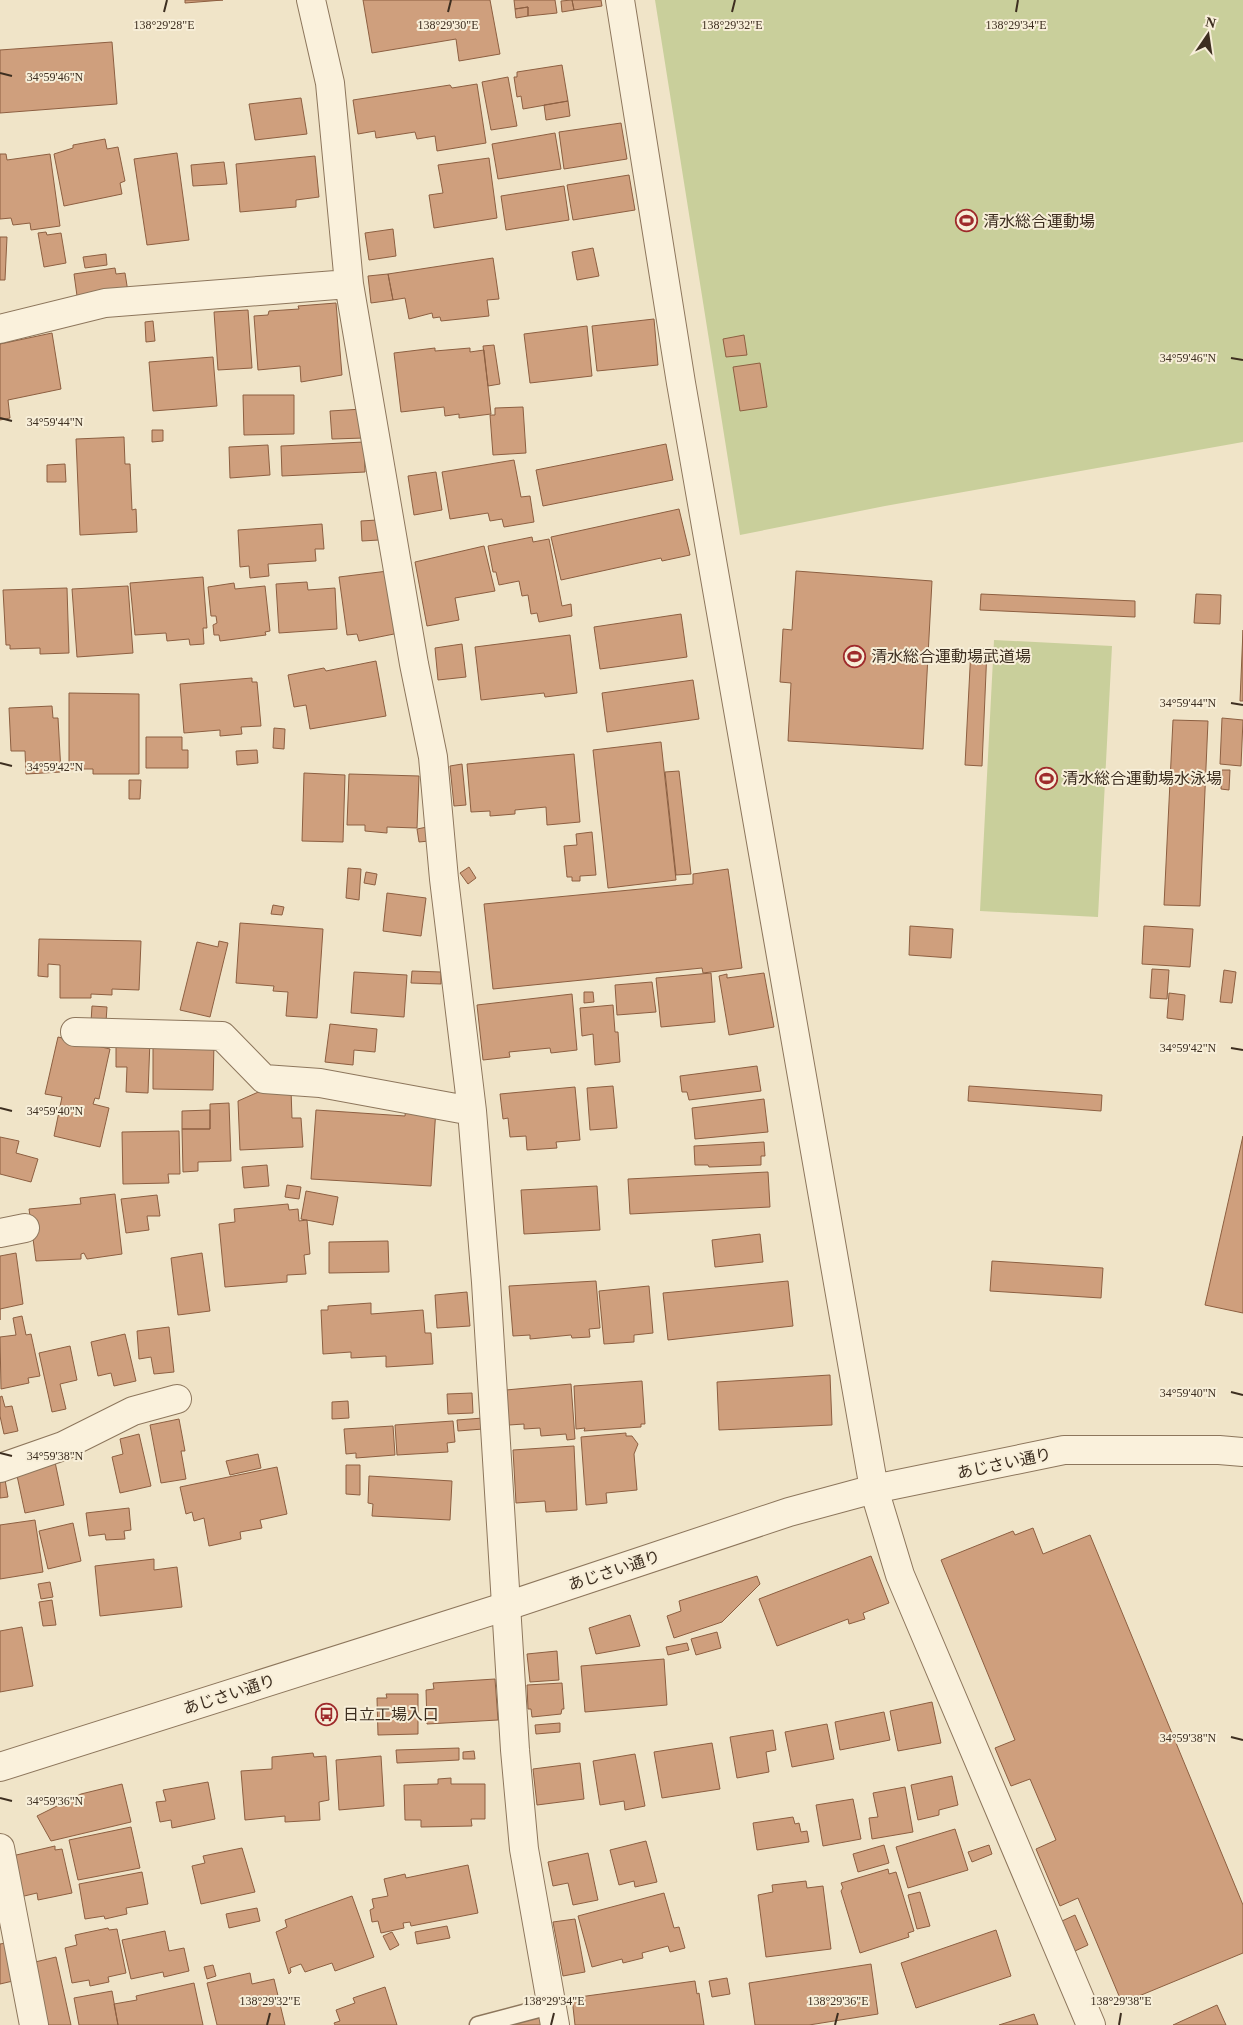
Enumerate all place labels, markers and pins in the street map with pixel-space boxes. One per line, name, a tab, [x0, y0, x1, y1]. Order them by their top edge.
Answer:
sports icon: 清水総合運動場	[955, 209, 979, 233]
place label: 清水総合運動場	[983, 213, 1095, 230]
sports icon: 清水総合運動場武道場	[843, 644, 867, 668]
place label: 清水総合運動場武道場	[871, 648, 1031, 665]
sports icon: 清水総合運動場水泳場	[1034, 766, 1058, 790]
place label: 清水総合運動場水泳場	[1062, 770, 1222, 787]
bus stop icon: 日立工場入口	[315, 1702, 339, 1726]
place label: 日立工場入口	[343, 1706, 439, 1723]

